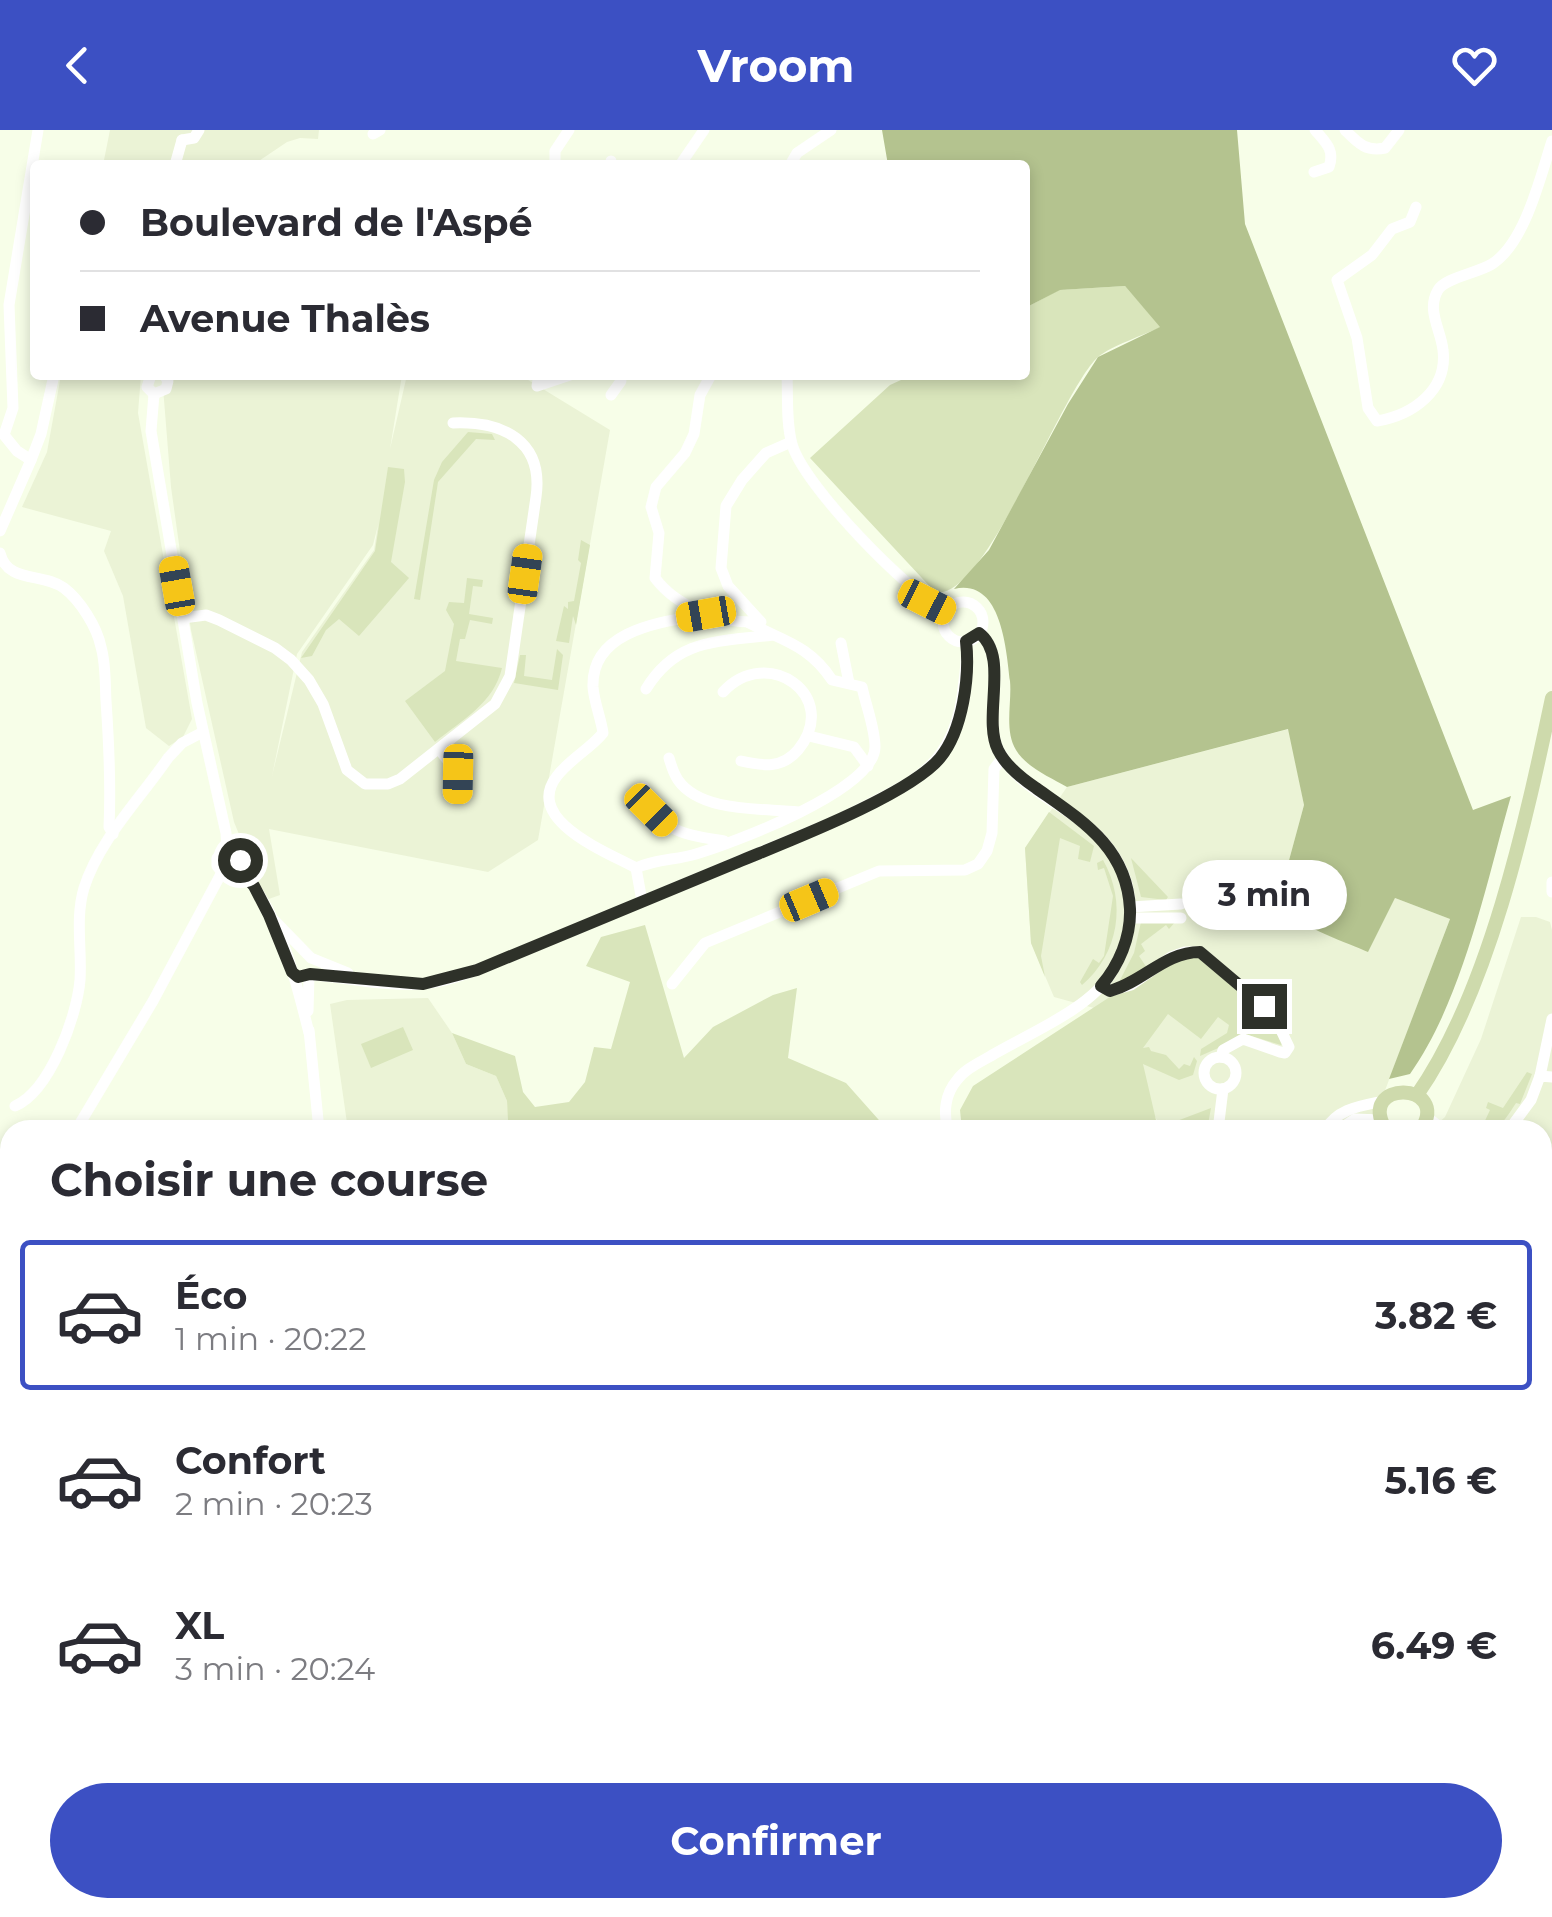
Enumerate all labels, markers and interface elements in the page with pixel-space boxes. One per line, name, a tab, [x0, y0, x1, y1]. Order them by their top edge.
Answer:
icon: back	[50, 38, 105, 93]
text: Vroom	[697, 38, 855, 93]
icon: heart	[1447, 38, 1502, 93]
text: Boulevard de l'Aspé	[140, 199, 532, 246]
text: Avenue Thalès	[140, 295, 430, 342]
car	[506, 542, 544, 606]
car	[157, 554, 197, 618]
car	[893, 575, 961, 629]
car	[674, 594, 738, 634]
car	[442, 744, 474, 804]
car	[619, 778, 683, 842]
route start	[218, 838, 263, 883]
callout: 3 min	[1182, 861, 1346, 931]
car	[776, 874, 842, 926]
text: 3 min	[1218, 875, 1311, 914]
route end	[1242, 984, 1287, 1029]
text: Choisir une course	[50, 1152, 488, 1207]
icon: car	[55, 1270, 145, 1360]
text: Éco	[175, 1272, 247, 1319]
text: 3.82 €	[1375, 1292, 1497, 1339]
text: 1 min · 20:22	[175, 1319, 366, 1358]
icon: car	[55, 1435, 145, 1525]
text: Confort	[175, 1437, 326, 1484]
text: 5.16 €	[1384, 1457, 1497, 1504]
text: 2 min · 20:23	[175, 1484, 373, 1523]
icon: car	[55, 1600, 145, 1690]
text: XL	[175, 1602, 224, 1649]
text: 6.49 €	[1371, 1622, 1497, 1669]
text: 3 min · 20:24	[175, 1649, 375, 1688]
button: Confirmer	[50, 1783, 1502, 1898]

